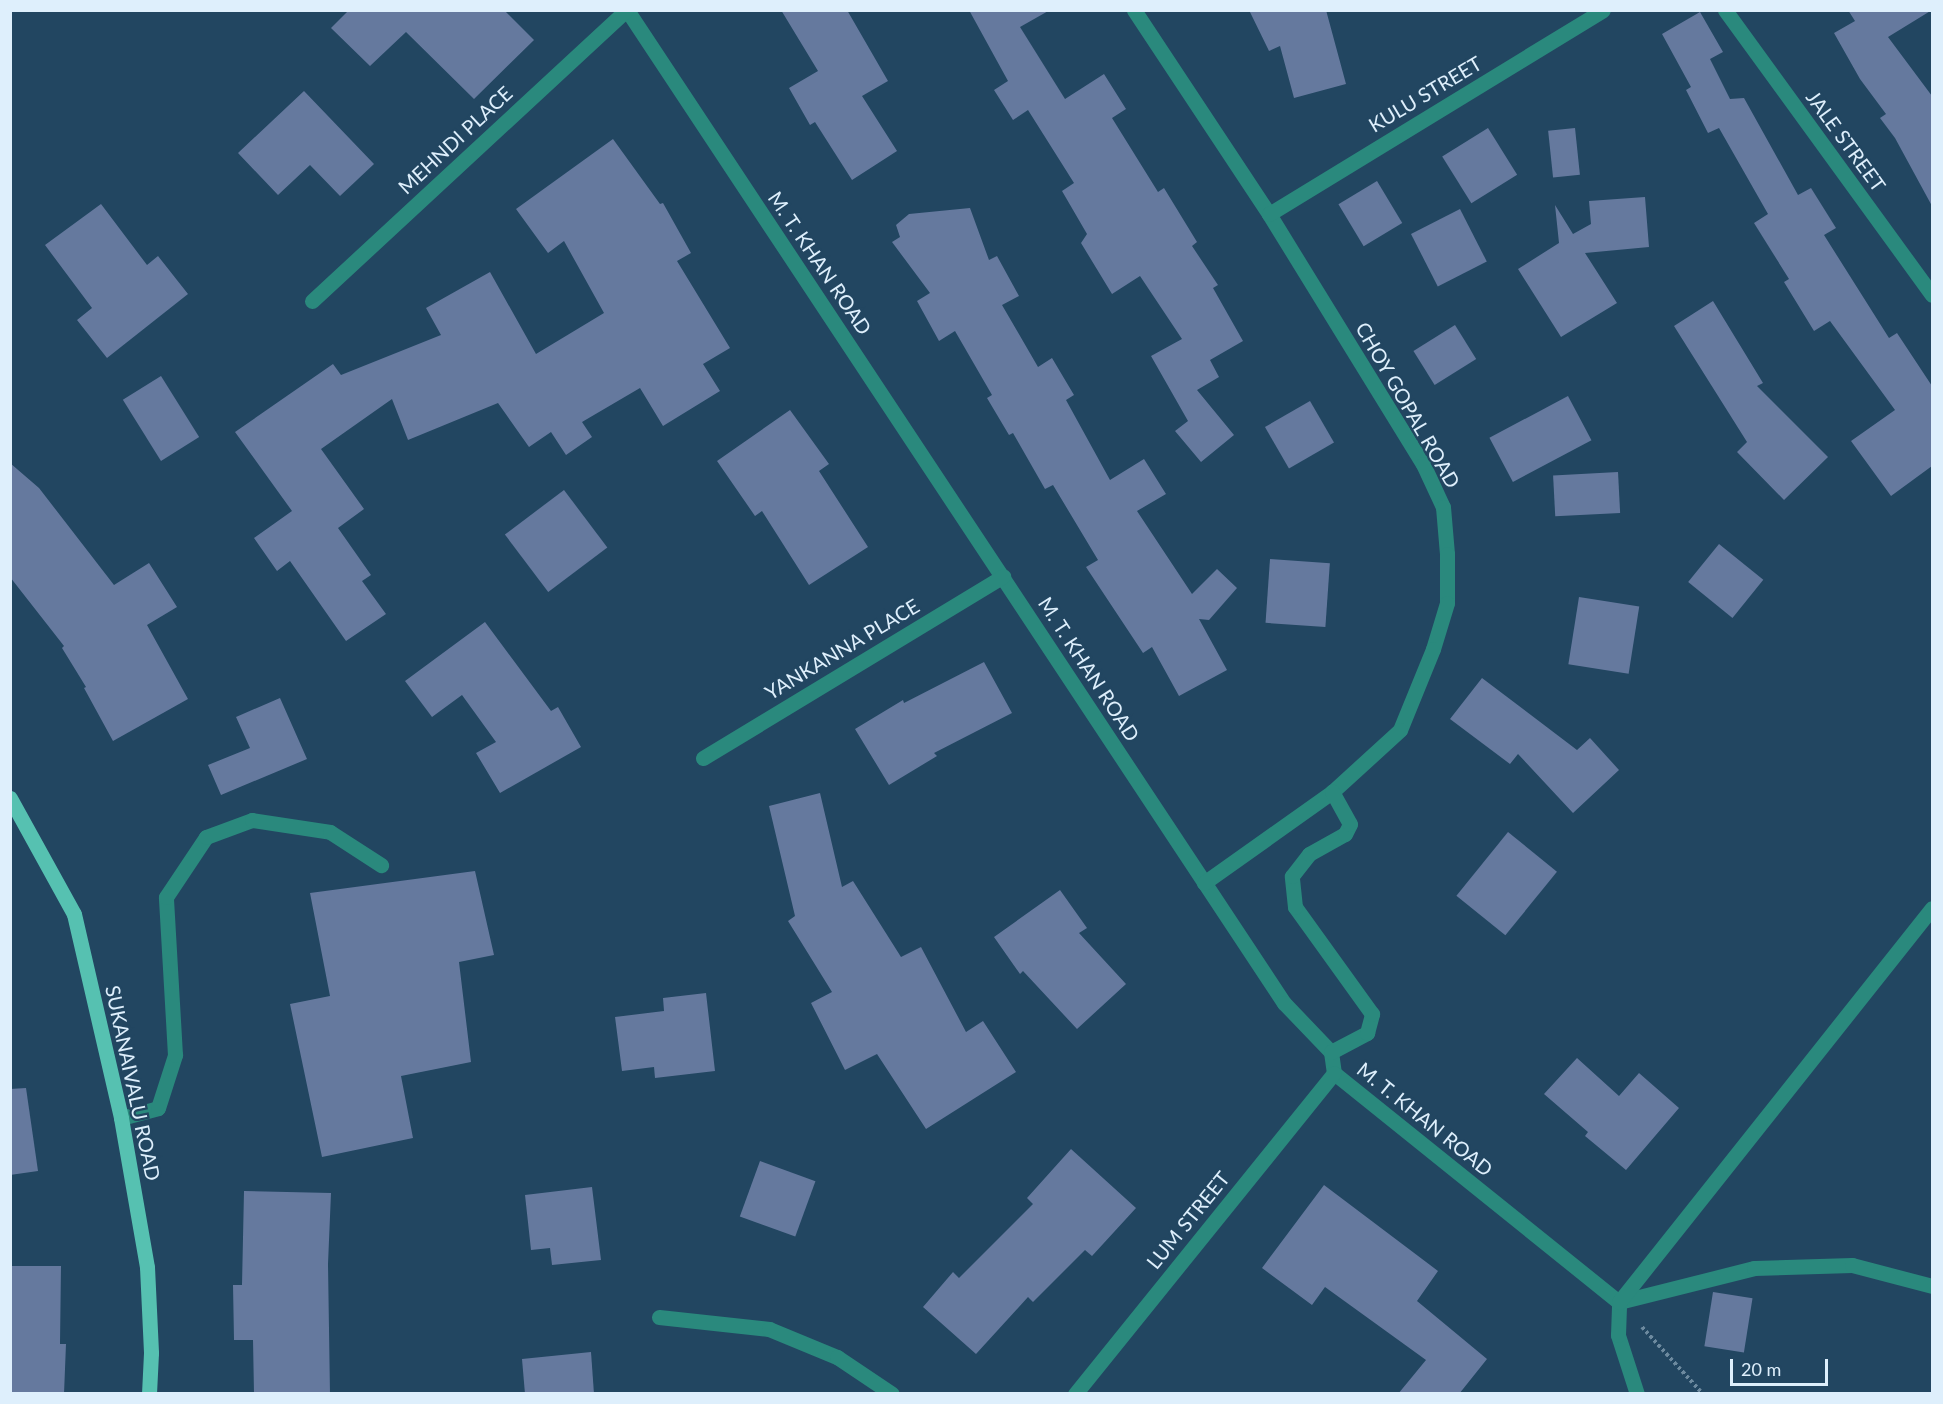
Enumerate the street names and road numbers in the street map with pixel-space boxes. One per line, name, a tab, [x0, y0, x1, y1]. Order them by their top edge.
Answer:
street label: KULU STREET	[1364, 51, 1486, 137]
street label: MEHNDI PLACE	[393, 81, 517, 199]
street label: JALE STREET	[1801, 86, 1891, 196]
street label: M. T. KHAN ROAD	[763, 187, 877, 339]
street label: CHOY GOPAL ROAD	[1350, 317, 1466, 493]
street label: M. T. KHAN ROAD	[1033, 592, 1145, 746]
street label: YANKANNA PLACE	[760, 593, 924, 705]
street label: SUKANAIVALU ROAD	[101, 983, 165, 1183]
street label: M. T. KHAN ROAD	[1352, 1057, 1498, 1181]
street label: LUM STREET	[1141, 1166, 1235, 1274]

